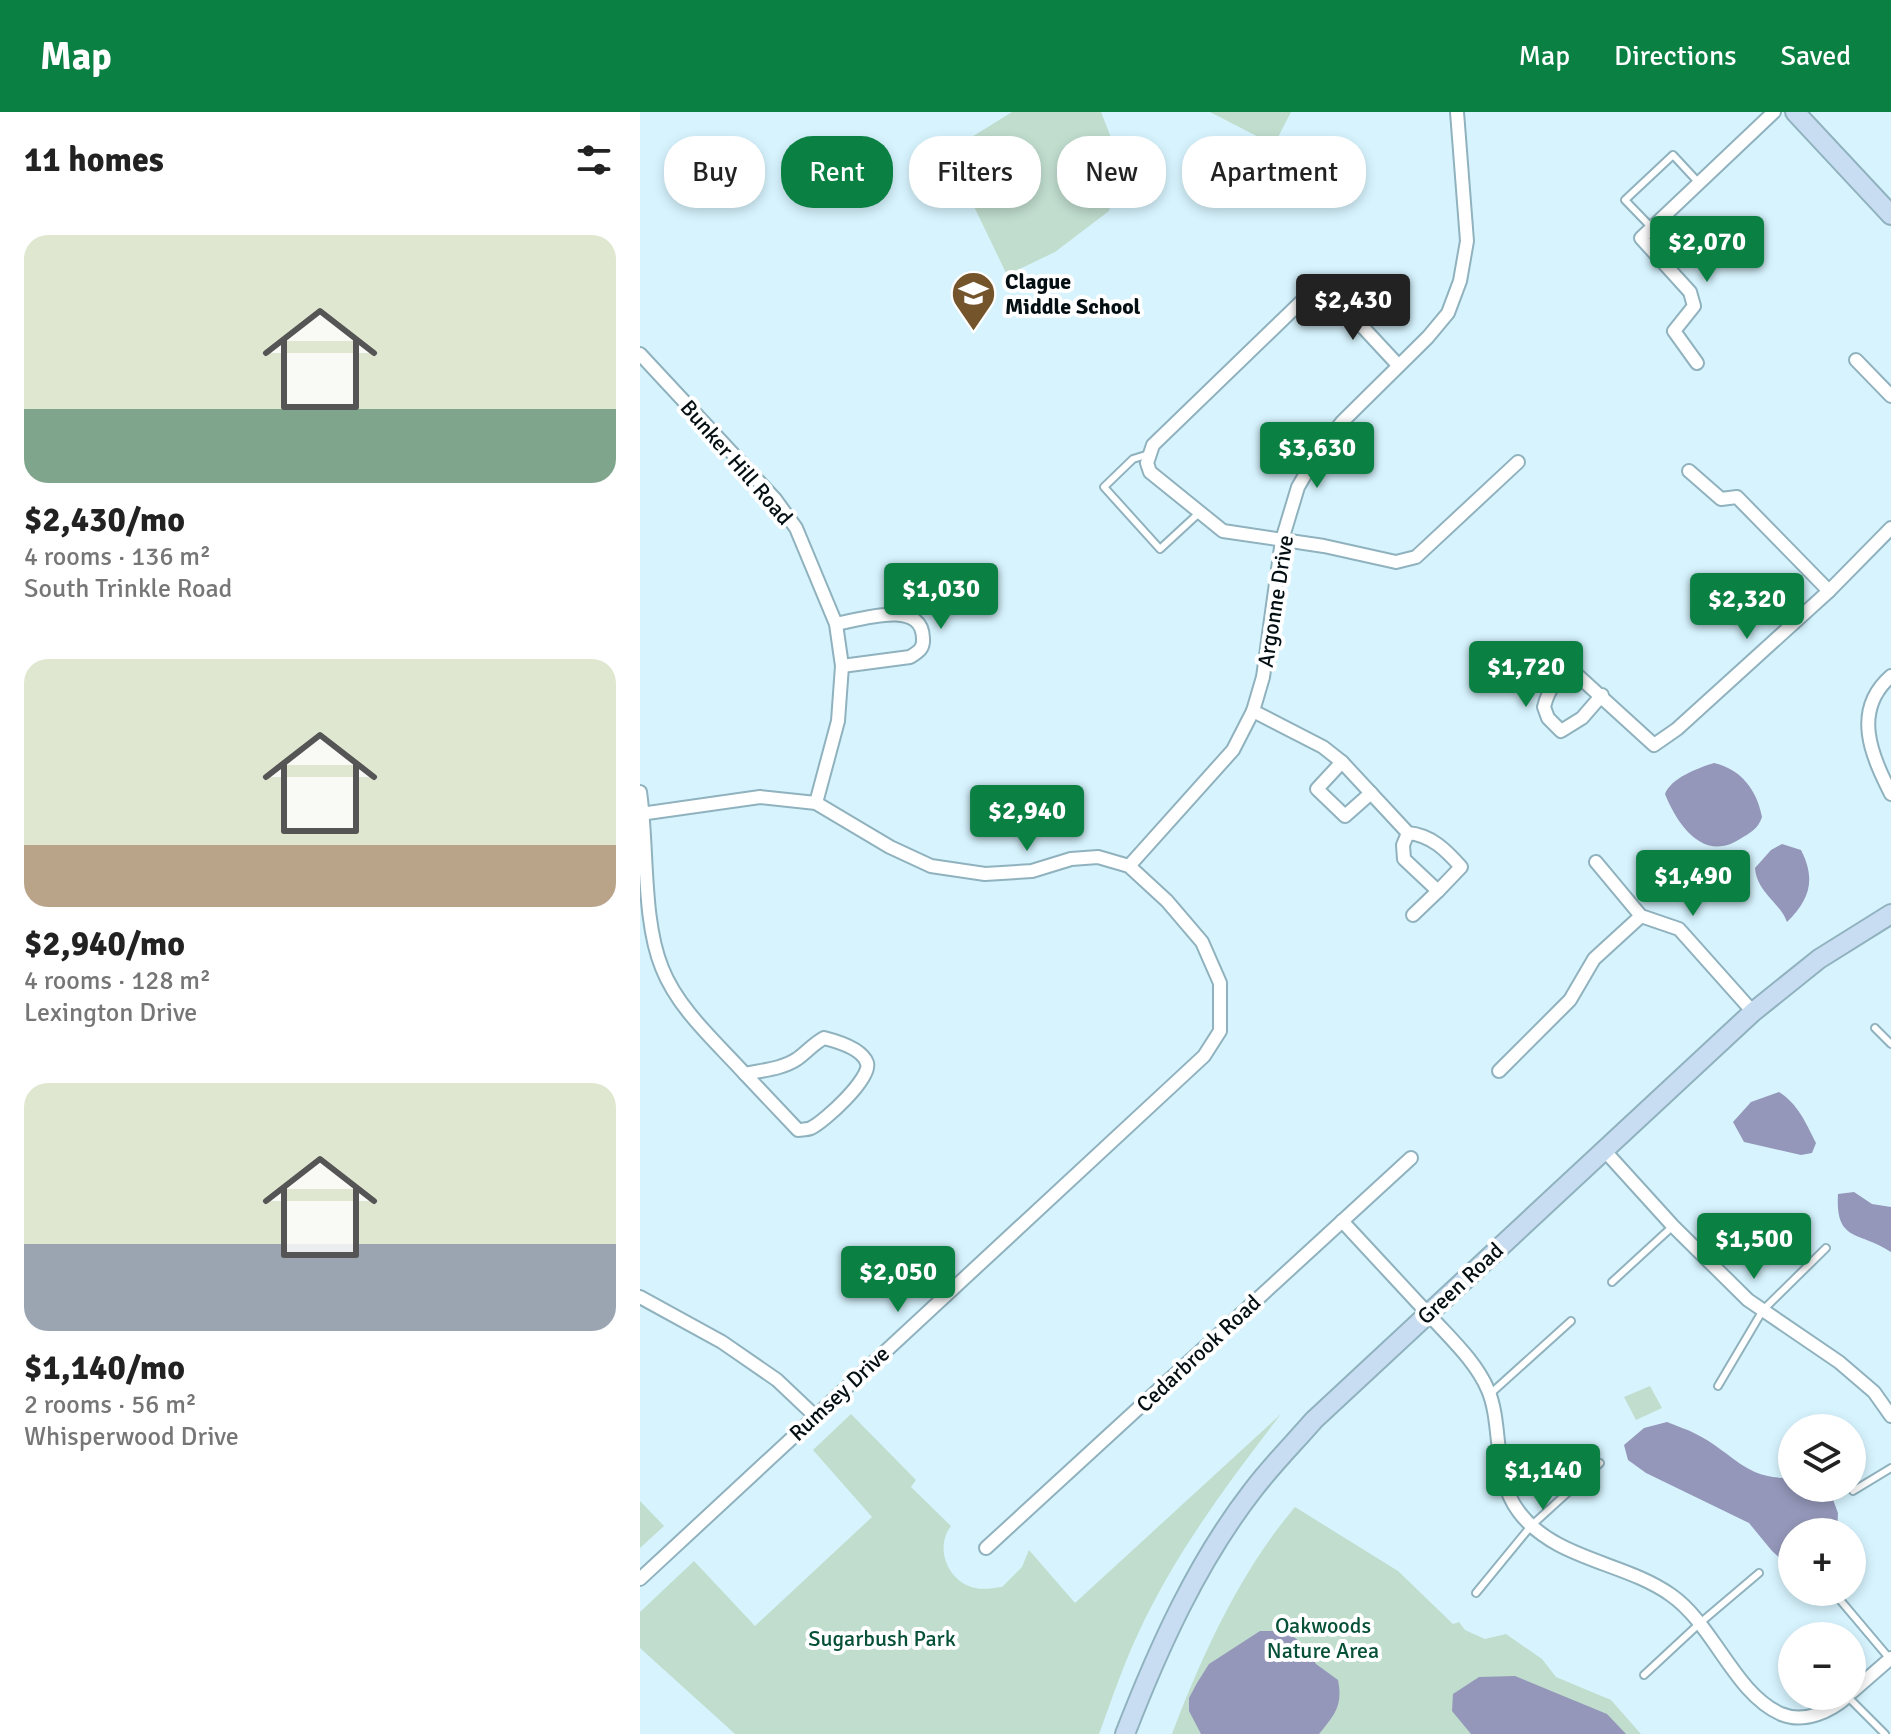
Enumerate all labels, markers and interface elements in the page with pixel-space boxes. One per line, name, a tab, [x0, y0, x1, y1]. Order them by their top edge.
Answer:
text: Map	[40, 33, 112, 80]
text: Map	[1518, 39, 1570, 73]
text: Directions	[1614, 39, 1736, 73]
text: Saved	[1780, 39, 1851, 73]
chip: Buy	[664, 136, 765, 208]
chip: Rent	[781, 136, 893, 208]
chip: Filters	[909, 136, 1041, 208]
chip: New	[1057, 136, 1166, 208]
chip: Apartment	[1182, 136, 1366, 208]
icon: filters	[572, 138, 616, 182]
text: 11 homes	[24, 139, 164, 181]
pin: $2,070	[1642, 216, 1772, 284]
text: $2,070	[1668, 226, 1746, 258]
place label: Clague Middle School	[1005, 268, 1141, 320]
school or university icon: Clague Middle School	[950, 270, 998, 333]
pin: $2,430	[1288, 274, 1418, 342]
text: $2,430	[1314, 284, 1392, 316]
icon: home	[248, 287, 392, 431]
street label: Bunker Hill Road	[675, 394, 798, 531]
pin: $3,630	[1252, 422, 1382, 490]
text: $3,630	[1278, 432, 1356, 464]
text: $2,430/mo	[24, 499, 185, 541]
street label: Argonne Drive	[1252, 533, 1299, 669]
text: 4 rooms · 136 m²	[24, 541, 211, 573]
pin: $1,030	[876, 563, 1006, 631]
text: South Trinkle Road	[24, 573, 232, 605]
text: $1,030	[902, 573, 980, 605]
pin: $2,320	[1682, 573, 1812, 641]
text: $2,320	[1708, 583, 1786, 615]
pin: $1,720	[1461, 641, 1591, 709]
text: $1,720	[1487, 651, 1565, 683]
icon: home	[248, 711, 392, 855]
pin: $2,940	[962, 785, 1092, 853]
text: $2,940	[988, 795, 1066, 827]
pin: $1,490	[1628, 850, 1758, 918]
text: $1,490	[1654, 860, 1732, 892]
text: $2,940/mo	[24, 923, 185, 965]
text: 4 rooms · 128 m²	[24, 965, 211, 997]
text: Lexington Drive	[24, 997, 197, 1029]
icon: home	[248, 1135, 392, 1279]
pin: $1,500	[1689, 1213, 1819, 1281]
text: $1,500	[1715, 1223, 1793, 1255]
street label: Green Road	[1412, 1237, 1509, 1330]
pin: $2,050	[833, 1246, 963, 1314]
text: $2,050	[859, 1256, 937, 1288]
street label: Cedarbrook Road	[1131, 1289, 1266, 1418]
street label: Rumsey Drive	[784, 1340, 895, 1447]
text: $1,140/mo	[24, 1347, 185, 1389]
text: 2 rooms · 56 m²	[24, 1389, 197, 1421]
map controls	[1778, 1414, 1866, 1710]
button: layers	[1778, 1414, 1866, 1502]
text: Whisperwood Drive	[24, 1421, 239, 1453]
pin: $1,140	[1478, 1444, 1608, 1512]
text: $1,140	[1504, 1454, 1582, 1486]
button: +	[1778, 1518, 1866, 1606]
park label: Oakwoods Nature Area	[1267, 1612, 1379, 1664]
button: −	[1778, 1622, 1866, 1710]
park label: Sugarbush Park	[808, 1625, 956, 1652]

